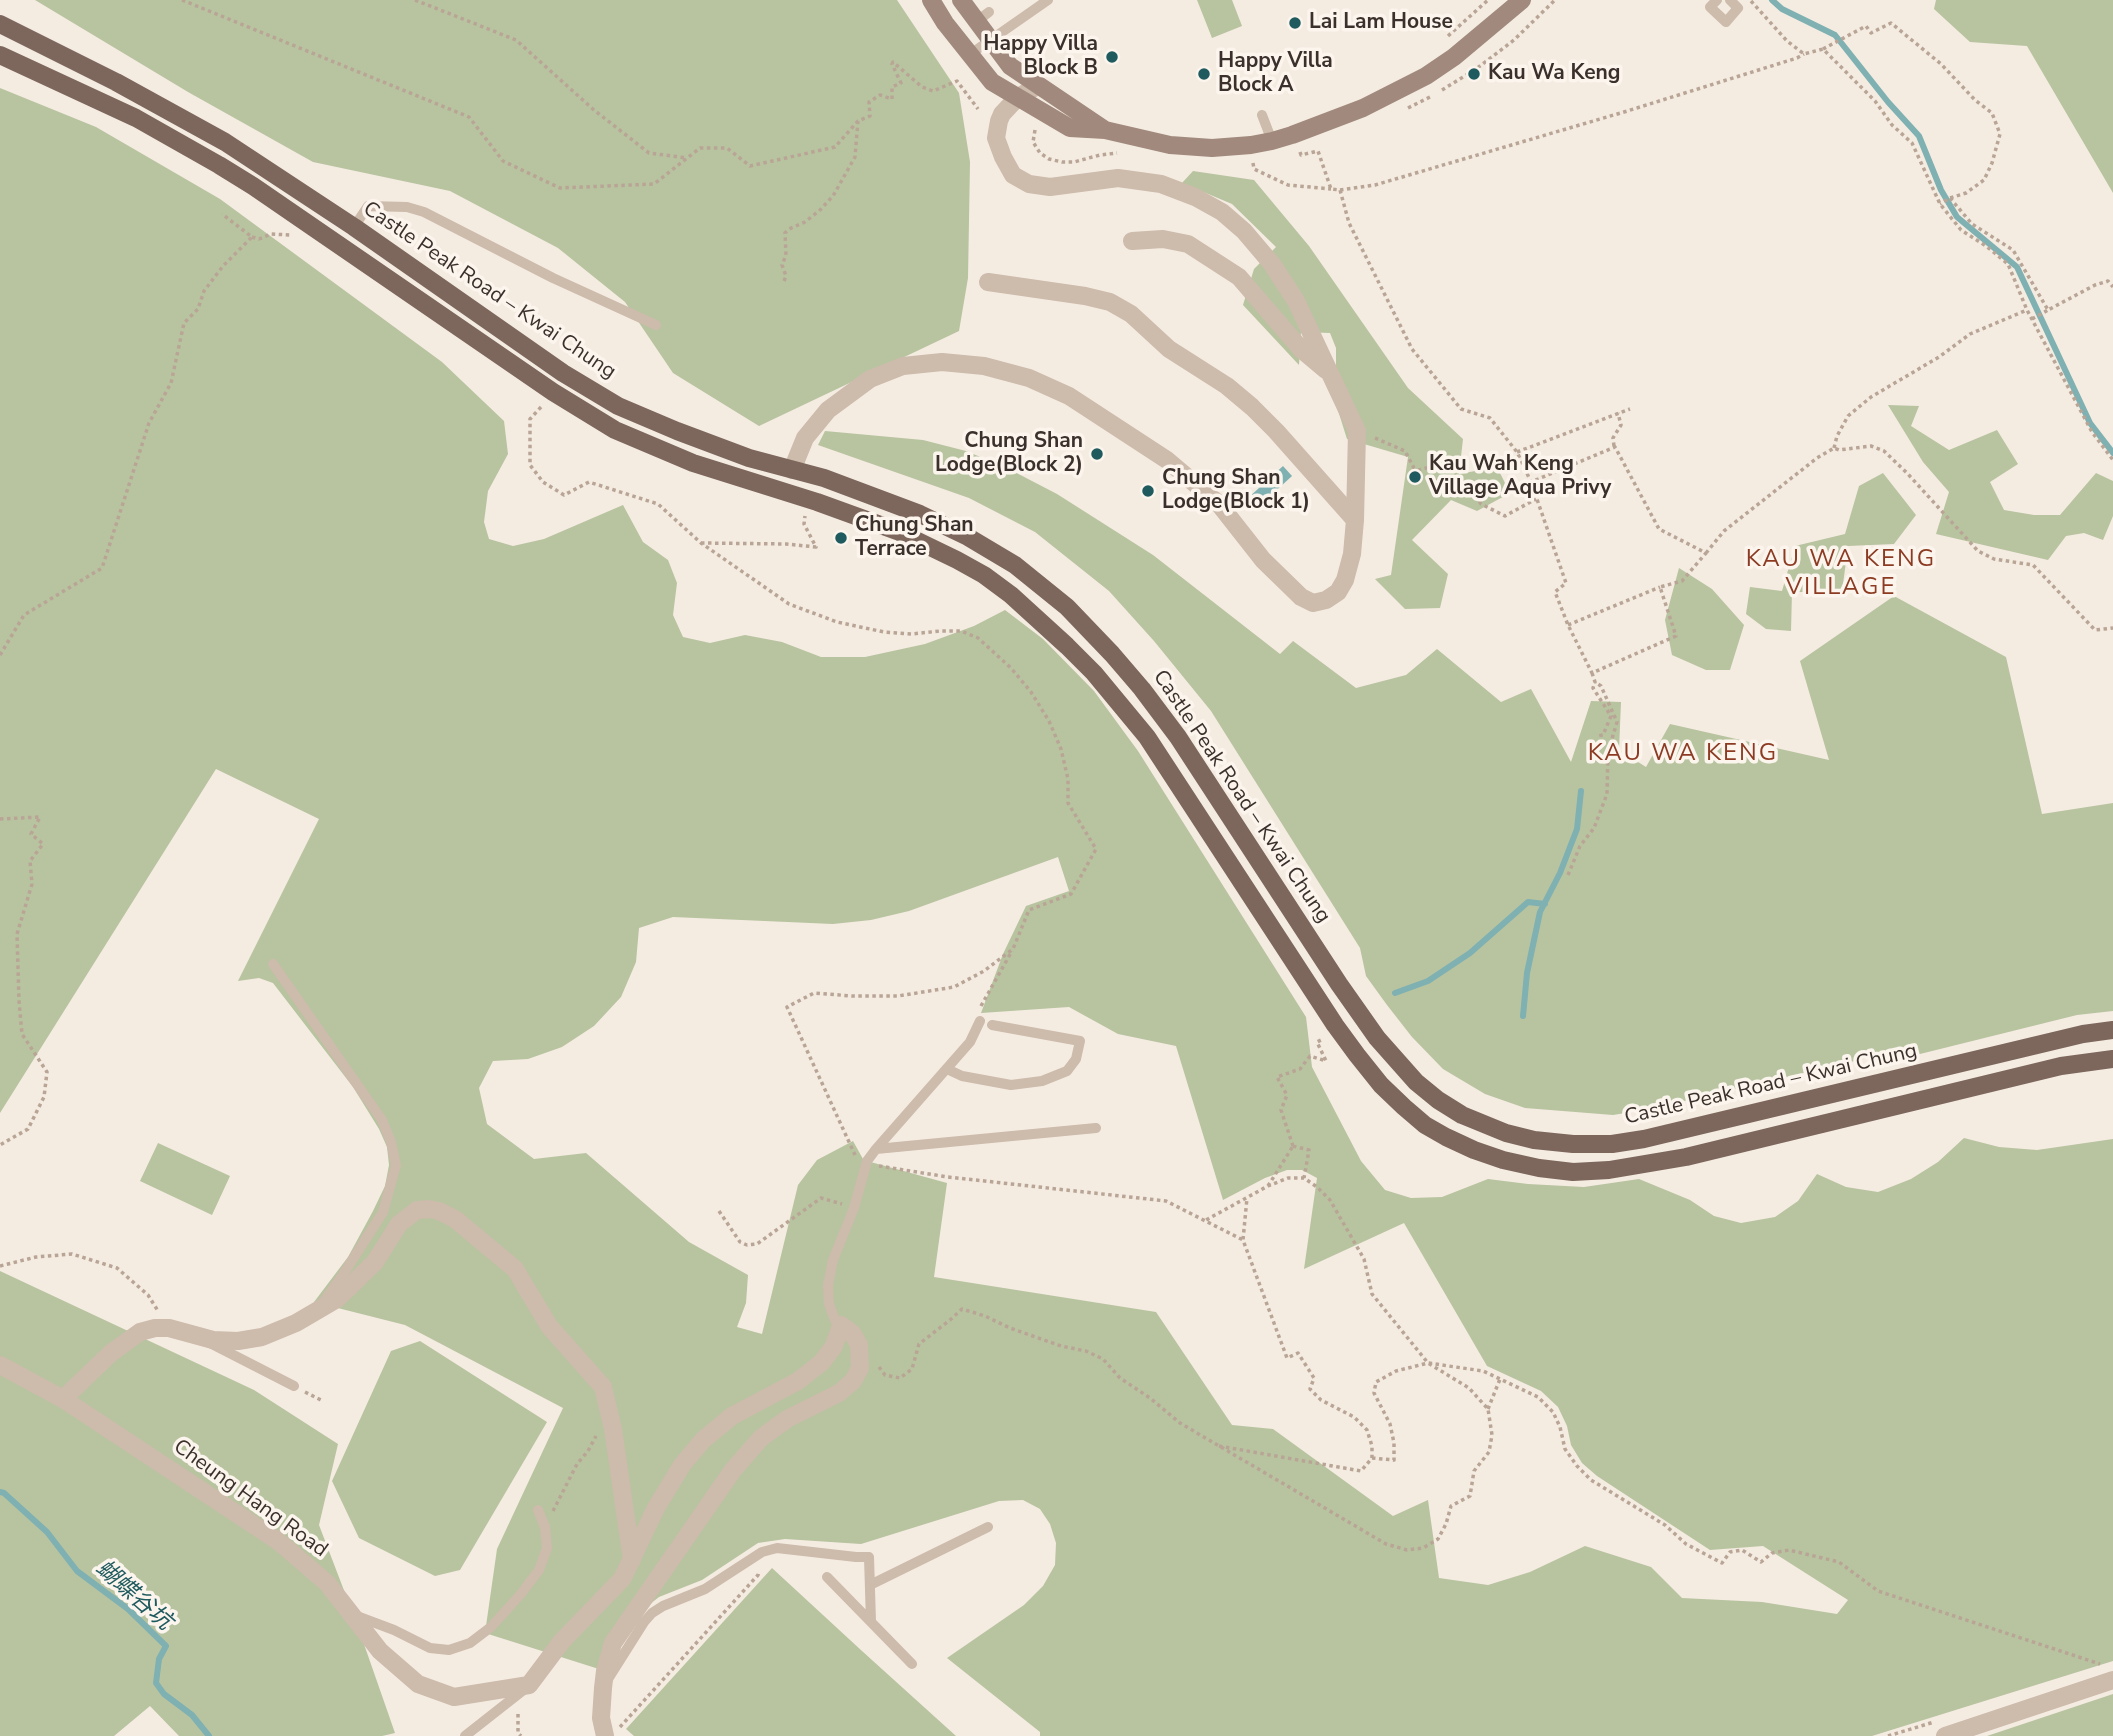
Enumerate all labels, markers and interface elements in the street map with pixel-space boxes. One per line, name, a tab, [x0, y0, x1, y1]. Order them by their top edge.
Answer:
place label: Lai Lam House	[1309, 10, 1453, 36]
marker: Lai Lam House	[1287, 15, 1303, 31]
place label: Happy Villa Block B	[983, 32, 1098, 82]
marker: Happy Villa Block B	[1104, 49, 1120, 65]
place label: Happy Villa Block A	[1218, 49, 1333, 99]
place label: Kau Wa Keng	[1488, 61, 1621, 87]
marker: Happy Villa Block A	[1196, 66, 1212, 82]
marker: Kau Wa Keng	[1466, 66, 1482, 82]
street label: Castle Peak Road – Kwai Chung	[358, 197, 620, 385]
place label: Chung Shan Lodge(Block 2)	[935, 429, 1083, 479]
marker: Chung Shan Lodge(Block 2)	[1089, 446, 1105, 462]
place label: Kau Wah Keng Village Aqua Privy	[1429, 452, 1611, 502]
place label: Chung Shan Lodge(Block 1)	[1162, 466, 1310, 516]
marker: Kau Wah Keng Village Aqua Privy	[1407, 469, 1423, 485]
marker: Chung Shan Lodge(Block 1)	[1140, 483, 1156, 499]
place label: Chung Shan Terrace	[855, 513, 974, 563]
marker: Chung Shan Terrace	[833, 530, 849, 546]
district label: KAU WA KENG VILLAGE	[1747, 546, 1935, 602]
street label: Castle Peak Road – Kwai Chung	[1147, 666, 1335, 928]
district label: KAU WA KENG	[1589, 740, 1777, 768]
street label: Castle Peak Road – Kwai Chung	[1622, 1039, 1920, 1131]
street label: Cheung Hang Road	[168, 1435, 332, 1563]
water label: 蝴蝶谷坑	[89, 1555, 177, 1637]

